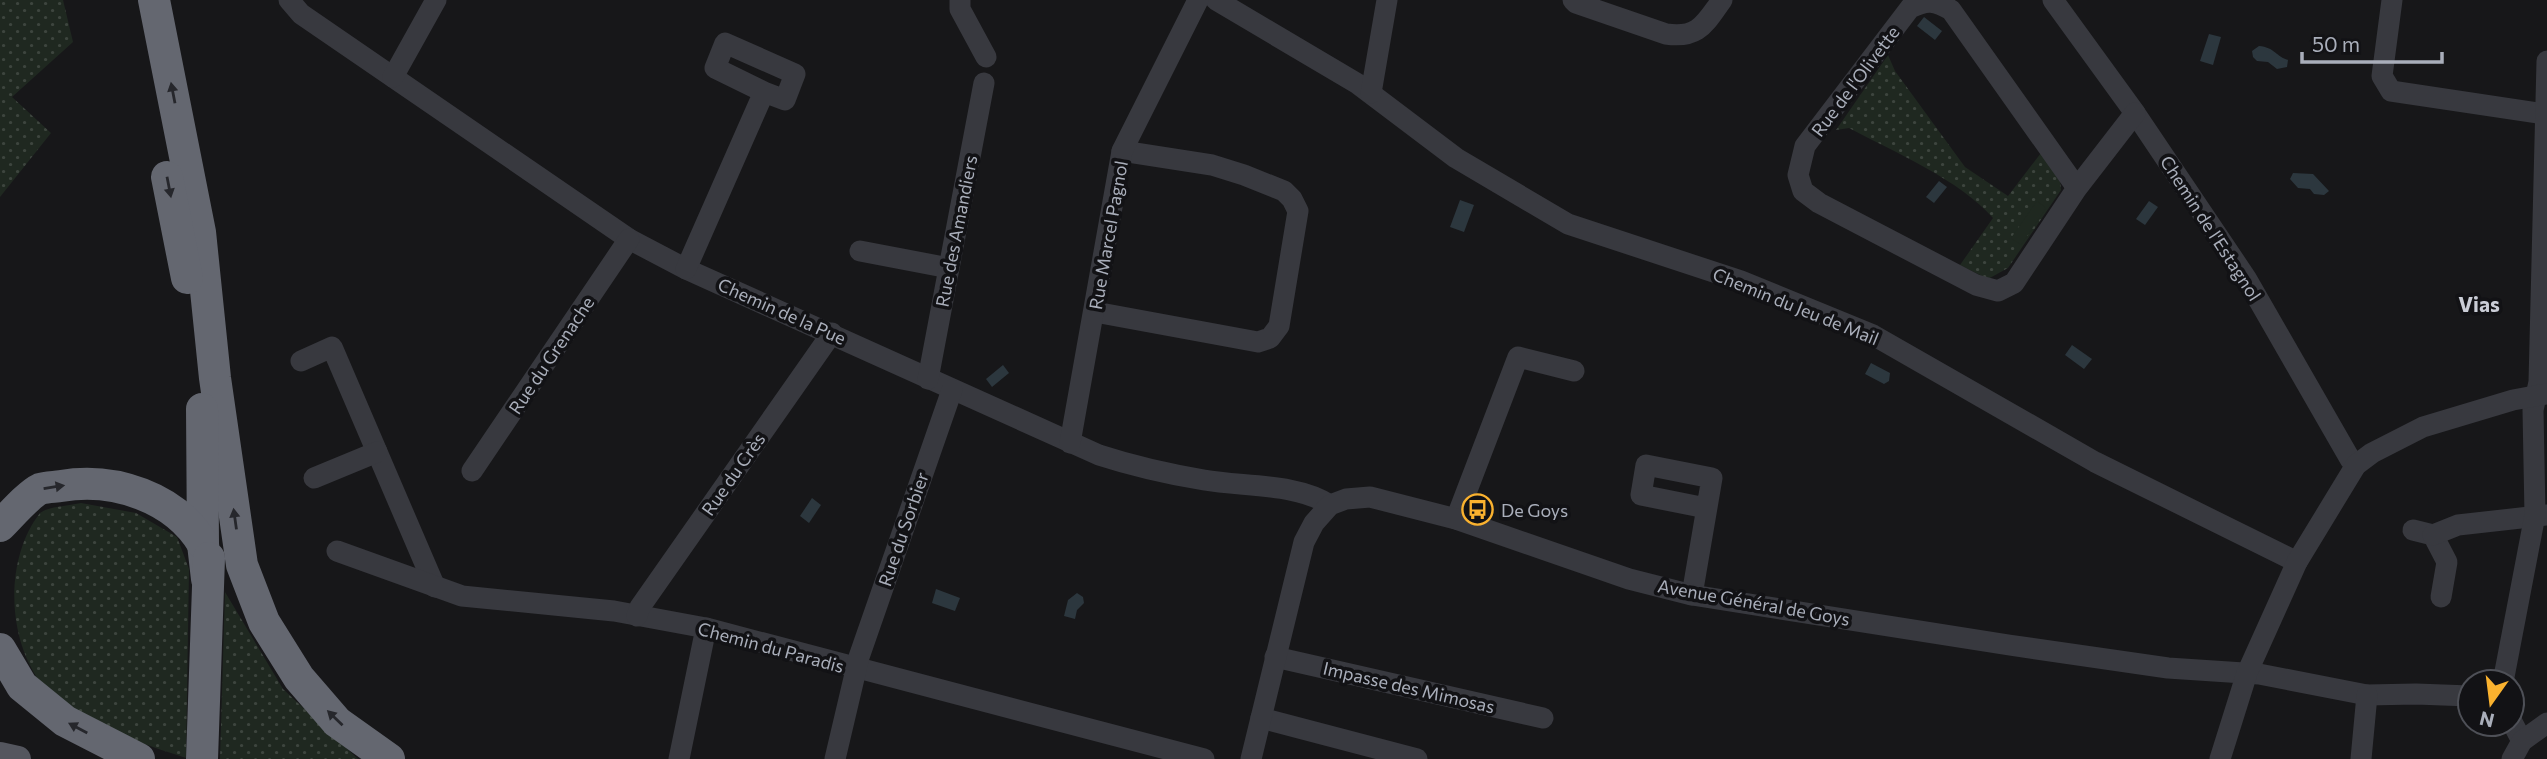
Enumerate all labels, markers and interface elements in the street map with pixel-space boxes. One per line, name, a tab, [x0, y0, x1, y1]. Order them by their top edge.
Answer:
street label: Rue de l'Olivette	[1806, 21, 1904, 141]
scale bar	[2302, 21, 2442, 65]
text: 50 m	[2312, 31, 2360, 56]
one-way arrow	[167, 82, 178, 104]
street label: Chemin de l'Estagnol	[2156, 151, 2266, 305]
street label: Rue des Amandiers	[931, 153, 981, 309]
street label: Rue Marcel Pagnol	[1084, 159, 1132, 311]
one-way arrow	[164, 176, 175, 198]
street label: Chemin du Jeu de Mail	[1710, 263, 1882, 349]
street label: Chemin de la Pue	[715, 273, 849, 349]
district label: Vias	[2458, 291, 2500, 316]
street label: Rue du Grenache	[504, 292, 598, 418]
street label: Rue du Crès	[697, 428, 769, 520]
street label: Rue du Sorbier	[873, 469, 933, 589]
one-way arrow	[43, 481, 65, 492]
bus stop icon: De Goys	[1461, 493, 1495, 527]
place label: De Goys	[1501, 499, 1568, 521]
one-way arrow	[229, 508, 240, 530]
street label: Avenue Général de Goys	[1656, 574, 1852, 630]
street label: Chemin du Paradis	[695, 617, 847, 677]
street label: Impasse des Mimosas	[1321, 657, 1497, 717]
north arrow	[2456, 668, 2526, 738]
text: N	[2477, 707, 2496, 733]
one-way arrow	[327, 711, 344, 727]
one-way arrow	[69, 722, 88, 734]

